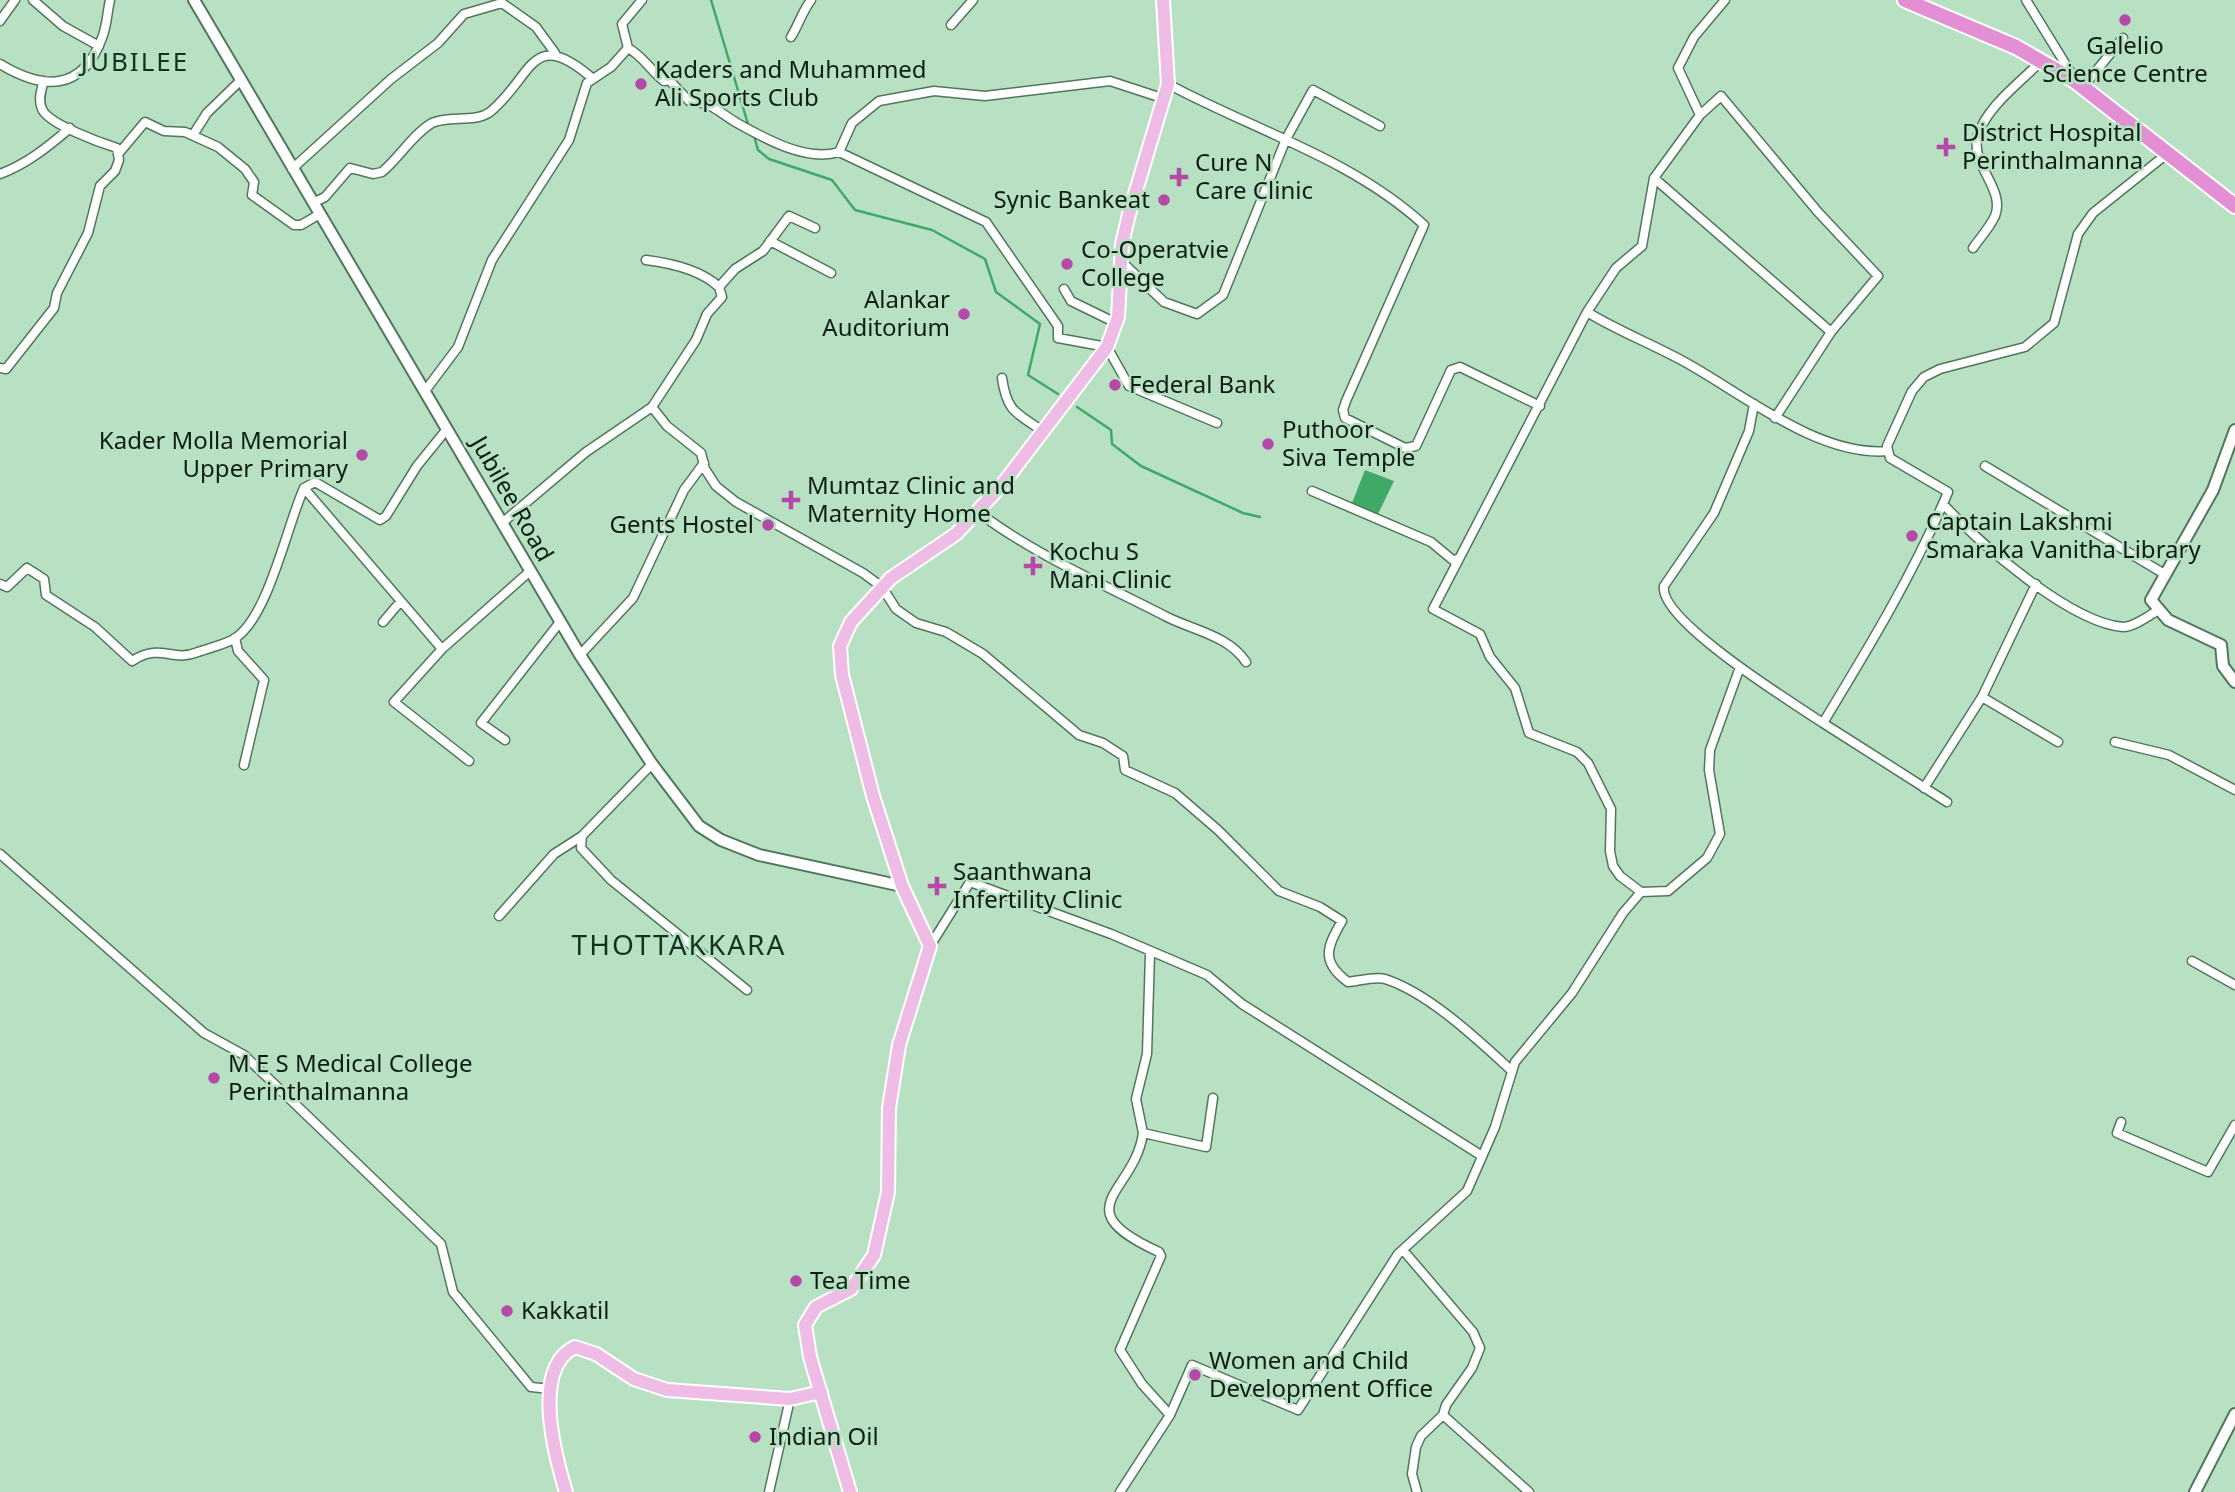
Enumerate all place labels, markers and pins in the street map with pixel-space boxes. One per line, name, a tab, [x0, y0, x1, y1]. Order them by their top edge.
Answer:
marker: Galelio Science Centre	[2117, 12, 2133, 28]
place label: Galelio Science Centre	[2042, 28, 2208, 89]
place label: Kaders and Muhammed Ali Sports Club	[655, 52, 927, 113]
marker: Kaders and Muhammed Ali Sports Club	[633, 76, 649, 92]
place label: District Hospital Perinthalmanna	[1962, 115, 2143, 176]
marker: District Hospital Perinthalmanna	[1936, 137, 1956, 157]
place label: Cure N Care Clinic	[1195, 145, 1313, 206]
marker: Cure N Care Clinic	[1169, 167, 1189, 187]
place label: Synic Bankeat	[993, 182, 1150, 215]
marker: Synic Bankeat	[1156, 192, 1172, 208]
place label: Co-Operatvie College	[1081, 232, 1229, 293]
marker: Co-Operatvie College	[1059, 256, 1075, 272]
place label: Alankar Auditorium	[822, 282, 950, 343]
marker: Alankar Auditorium	[956, 306, 972, 322]
place label: Federal Bank	[1129, 367, 1276, 400]
marker: Federal Bank	[1107, 377, 1123, 393]
place label: Puthoor Siva Temple	[1282, 412, 1415, 473]
place label: Kader Molla Memorial Upper Primary	[99, 423, 349, 484]
marker: Puthoor Siva Temple	[1260, 436, 1276, 452]
marker: Kader Molla Memorial Upper Primary	[354, 447, 370, 463]
place label: Mumtaz Clinic and Maternity Home	[807, 468, 1015, 529]
marker: Mumtaz Clinic and Maternity Home	[781, 490, 801, 510]
place label: Captain Lakshmi Smaraka Vanitha Library	[1926, 504, 2201, 565]
place label: Gents Hostel	[610, 507, 754, 540]
marker: Gents Hostel	[760, 517, 776, 533]
marker: Captain Lakshmi Smaraka Vanitha Library	[1904, 528, 1920, 544]
place label: Kochu S Mani Clinic	[1049, 534, 1172, 595]
marker: Kochu S Mani Clinic	[1023, 556, 1043, 576]
place label: Saanthwana Infertility Clinic	[953, 854, 1122, 915]
marker: Saanthwana Infertility Clinic	[927, 876, 947, 896]
place label: M E S Medical College Perinthalmanna	[228, 1046, 473, 1107]
marker: M E S Medical College Perinthalmanna	[206, 1070, 222, 1086]
place label: Tea Time	[810, 1263, 910, 1296]
marker: Tea Time	[788, 1273, 804, 1289]
place label: Kakkatil	[521, 1293, 609, 1326]
marker: Kakkatil	[499, 1303, 515, 1319]
place label: Women and Child Development Office	[1209, 1343, 1433, 1404]
marker: Women and Child Development Office	[1187, 1367, 1203, 1383]
place label: Indian Oil	[769, 1419, 879, 1452]
marker: Indian Oil	[747, 1429, 763, 1445]

